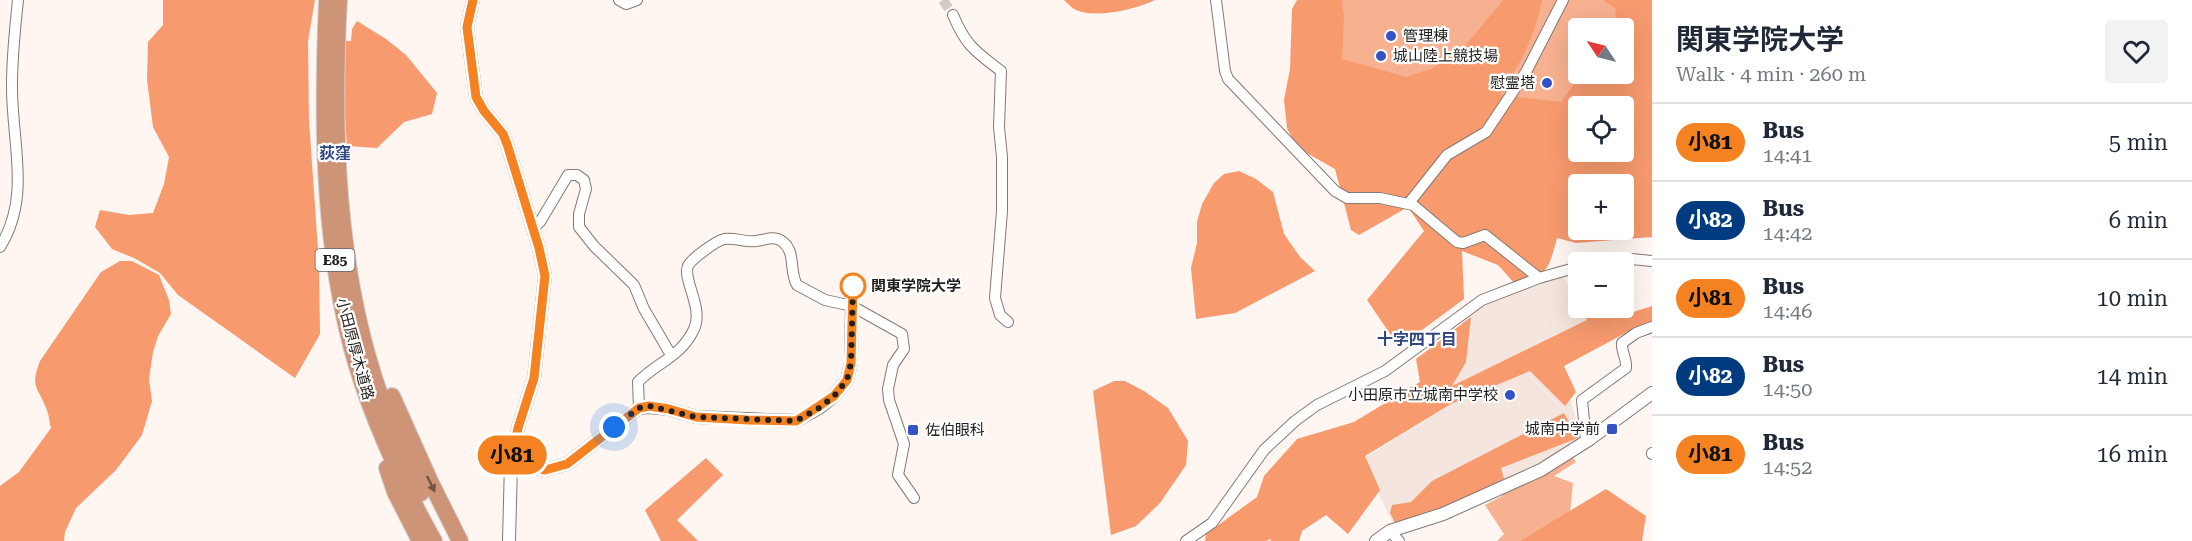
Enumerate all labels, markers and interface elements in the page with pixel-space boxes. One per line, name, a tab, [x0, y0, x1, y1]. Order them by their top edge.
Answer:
north arrow	[1568, 18, 1634, 84]
map controls	[1568, 18, 1634, 318]
button: heart	[2105, 20, 2168, 83]
text: 関東学院大学	[1676, 23, 1844, 56]
place label: 管理棟	[1403, 27, 1448, 45]
marker: 管理棟	[1384, 29, 1398, 43]
place label: 城山陸上競技場	[1393, 47, 1498, 65]
marker: 城山陸上競技場	[1374, 49, 1388, 63]
text: Walk · 4 min · 260 m	[1676, 62, 1866, 86]
place label: 慰霊塔	[1490, 74, 1535, 92]
marker: 慰霊塔	[1540, 76, 1554, 90]
button: locate	[1568, 96, 1634, 162]
text: Bus	[1763, 118, 1804, 143]
text: 小81	[1688, 130, 1733, 154]
text: 5 min	[2109, 130, 2168, 155]
text: 14:41	[1763, 143, 1812, 167]
district label: 荻窪	[319, 144, 351, 163]
button: +	[1568, 174, 1634, 240]
text: Bus	[1763, 196, 1804, 221]
text: 小82	[1688, 208, 1733, 232]
text: 6 min	[2109, 208, 2168, 233]
text: 14:42	[1763, 221, 1812, 245]
road number: E85	[316, 249, 354, 271]
button: −	[1568, 252, 1634, 318]
marker: 関東学院大学	[840, 273, 866, 299]
text: Bus	[1763, 274, 1804, 299]
place label: 関東学院大学	[871, 277, 961, 295]
text: 小81	[1688, 286, 1733, 310]
text: 10 min	[2097, 286, 2168, 311]
street label: 小田原厚木道路	[333, 296, 377, 402]
text: 14:46	[1763, 299, 1812, 323]
district label: 十字四丁目	[1377, 330, 1457, 349]
text: Bus	[1763, 352, 1804, 377]
text: 小82	[1688, 364, 1733, 388]
text: 14 min	[2097, 364, 2168, 389]
text: 14:50	[1763, 377, 1812, 401]
place label: 小田原市立城南中学校	[1348, 386, 1498, 404]
marker: 小田原市立城南中学校	[1503, 388, 1517, 402]
your location	[599, 412, 629, 442]
place label: 城南中学前	[1525, 420, 1600, 438]
place label: 佐伯眼科	[925, 421, 985, 439]
marker: 城南中学前	[1605, 422, 1619, 436]
marker: 佐伯眼科	[906, 423, 920, 437]
text: Bus	[1763, 430, 1804, 455]
line badge: 小81	[478, 436, 546, 474]
text: 小81	[1688, 442, 1733, 466]
text: 16 min	[2097, 442, 2168, 467]
text: 小81	[490, 443, 534, 467]
text: 14:52	[1763, 455, 1812, 479]
one-way arrow	[427, 476, 436, 493]

